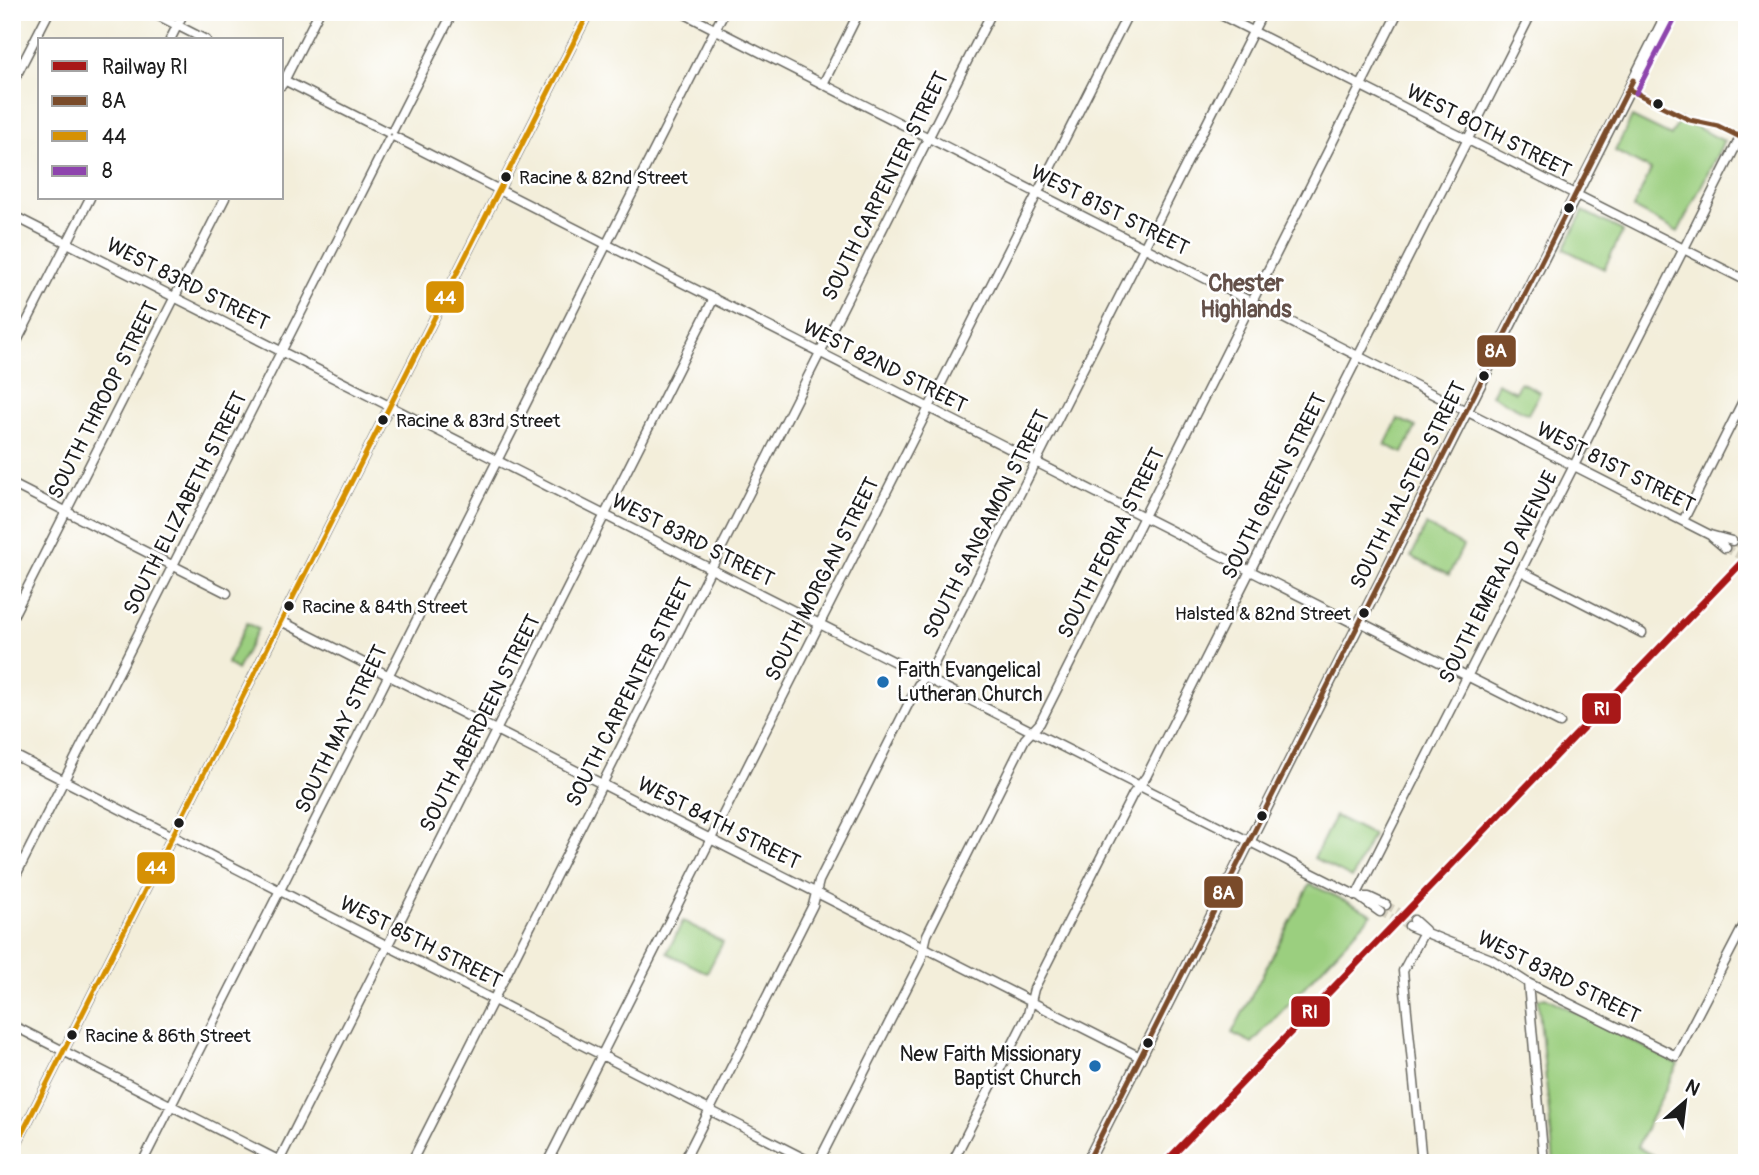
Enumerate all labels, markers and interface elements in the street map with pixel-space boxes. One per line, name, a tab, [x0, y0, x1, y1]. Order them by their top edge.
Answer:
legend	[38, 38, 284, 200]
text: Railway RI	[102, 54, 188, 81]
street label: SOUTH CARPENTER STREET	[816, 67, 955, 305]
street label: WEST 80TH STREET	[1402, 78, 1576, 185]
text: 8A	[102, 88, 126, 115]
unlabelled marker	[1651, 97, 1665, 111]
text: 44	[102, 124, 126, 151]
text: 8	[102, 158, 113, 185]
street label: WEST 81ST STREET	[1026, 159, 1194, 262]
place label: Racine & 82nd Street	[519, 166, 688, 190]
marker: Racine & 82nd Street	[499, 170, 513, 184]
unlabelled marker	[1562, 201, 1576, 215]
street label: WEST 83RD STREET	[102, 232, 274, 337]
district label: Chester Highlands	[1200, 269, 1292, 324]
line badge: 44	[425, 280, 465, 314]
text: 44	[434, 286, 456, 310]
street label: SOUTH THROOP STREET	[42, 296, 165, 504]
street label: WEST 82ND STREET	[798, 313, 972, 420]
line badge: 8A	[1476, 334, 1517, 368]
text: 8A	[1485, 339, 1508, 363]
unlabelled marker	[1477, 369, 1491, 383]
street label: SOUTH HALSTED STREET	[1344, 376, 1473, 594]
street label: SOUTH ELIZABETH STREET	[117, 387, 254, 619]
street label: SOUTH GREEN STREET	[1216, 388, 1333, 584]
street label: SOUTH SANGAMON STREET	[917, 405, 1056, 643]
place label: Racine & 83rd Street	[396, 409, 561, 433]
marker: Racine & 83rd Street	[376, 413, 390, 427]
street label: WEST 81ST STREET	[1532, 416, 1700, 519]
street label: SOUTH PEORIA STREET	[1052, 443, 1171, 643]
street label: SOUTH EMERALD AVENUE	[1433, 466, 1564, 688]
street label: SOUTH MORGAN STREET	[759, 472, 886, 686]
street label: WEST 83RD STREET	[607, 488, 779, 593]
street label: SOUTH CARPENTER STREET	[560, 573, 699, 811]
place label: Racine & 84th Street	[302, 595, 468, 619]
marker: Racine & 84th Street	[282, 599, 296, 613]
place label: Halsted & 82nd Street	[1175, 602, 1351, 626]
marker: Halsted & 82nd Street	[1357, 606, 1371, 620]
street label: SOUTH ABERDEEN STREET	[414, 610, 547, 837]
street label: SOUTH MAY STREET	[289, 640, 394, 818]
place label: Faith Evangelical Lutheran Church	[897, 657, 1043, 708]
marker: Faith Evangelical Lutheran Church	[875, 674, 891, 690]
line badge: RI	[1581, 692, 1622, 725]
text: RI	[1594, 697, 1610, 721]
street label: WEST 84TH STREET	[633, 771, 805, 876]
unlabelled marker	[1255, 809, 1269, 823]
unlabelled marker	[172, 816, 186, 830]
line badge: 44	[136, 851, 176, 885]
text: 44	[145, 856, 167, 880]
line badge: 8A	[1203, 875, 1244, 909]
text: 8A	[1213, 881, 1236, 905]
street label: WEST 85TH STREET	[335, 890, 507, 995]
street label: WEST 83RD STREET	[1473, 925, 1645, 1030]
line badge: RI	[1290, 995, 1331, 1028]
text: RI	[1302, 1000, 1318, 1024]
place label: Racine & 86th Street	[85, 1024, 251, 1048]
marker: Racine & 86th Street	[65, 1028, 79, 1042]
unlabelled marker	[1141, 1036, 1155, 1050]
place label: New Faith Missionary Baptist Church	[899, 1041, 1081, 1092]
marker: New Faith Missionary Baptist Church	[1087, 1058, 1103, 1074]
north arrow	[1650, 1066, 1720, 1136]
text: N	[1681, 1074, 1704, 1102]

